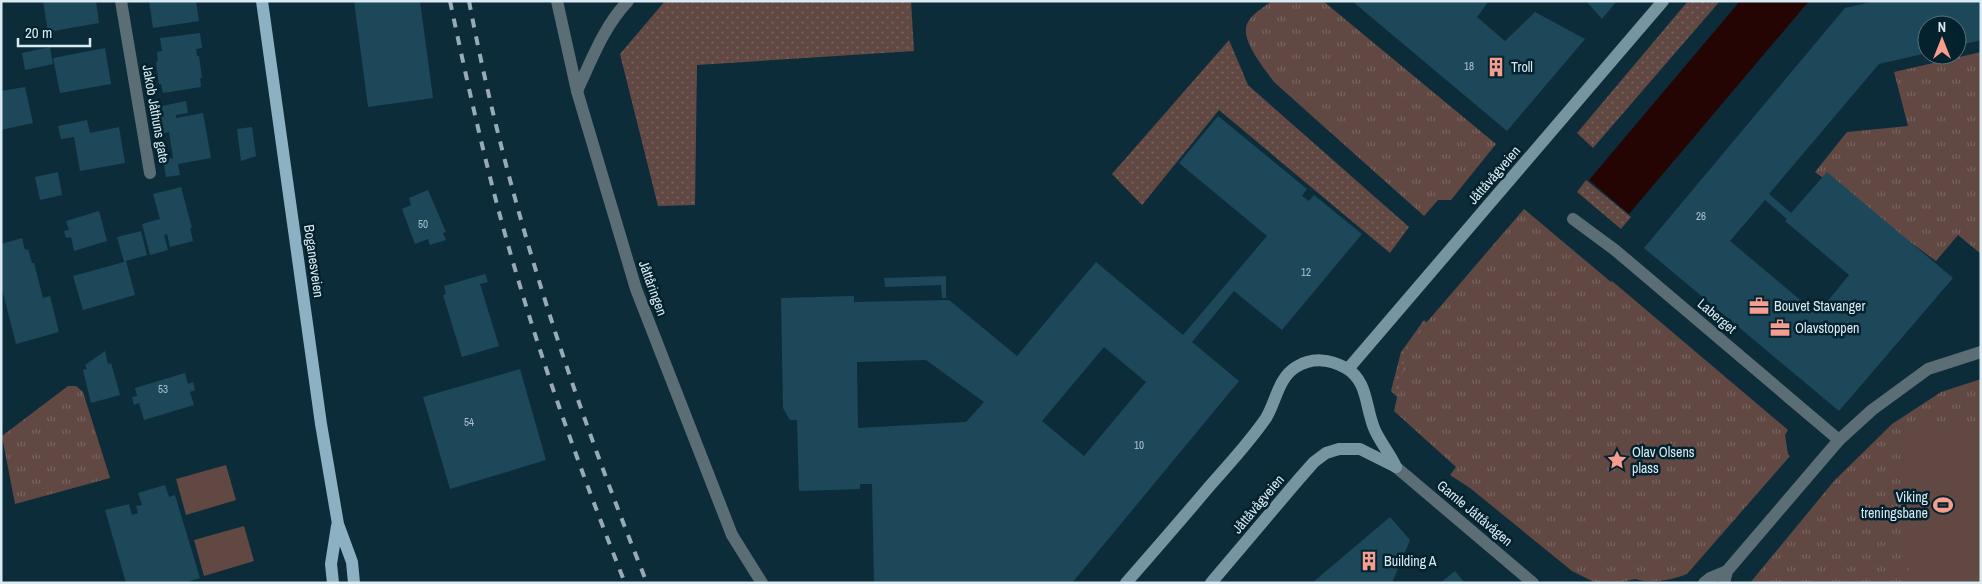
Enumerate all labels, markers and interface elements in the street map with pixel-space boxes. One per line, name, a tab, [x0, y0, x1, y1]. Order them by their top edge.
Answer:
scale bar	[18, 15, 90, 47]
north arrow	[1917, 15, 1967, 65]
text: N	[1938, 18, 1946, 36]
text: 20 m	[25, 22, 52, 43]
building icon: Troll	[1485, 56, 1507, 78]
place label: Troll	[1511, 58, 1533, 76]
house number: 18	[1464, 59, 1474, 73]
street label: Jakob Jåthuns gate	[138, 63, 174, 165]
street label: Jåttåvågveien	[1464, 142, 1524, 208]
house number: 26	[1696, 209, 1706, 223]
house number: 50	[418, 217, 428, 231]
street label: Boganesveien	[300, 223, 328, 299]
street label: Jåttåringen	[635, 258, 671, 318]
house number: 12	[1301, 265, 1311, 279]
street label: Laberget	[1694, 295, 1740, 337]
office icon: Bouvet Stavanger	[1748, 295, 1770, 317]
place label: Bouvet Stavanger	[1774, 297, 1865, 315]
office icon: Olavstoppen	[1769, 317, 1791, 339]
place label: Olavstoppen	[1795, 319, 1859, 337]
house number: 53	[158, 382, 168, 396]
house number: 54	[464, 415, 474, 429]
house number: 10	[1134, 438, 1144, 452]
place label: Olav Olsens plass	[1632, 443, 1695, 477]
place icon: Olav Olsens plass	[1606, 449, 1628, 471]
street label: Jåttåvågveien	[1228, 471, 1288, 537]
street label: Gamle Jåttåvågen	[1434, 476, 1516, 550]
place label: Viking treningsbane	[1861, 488, 1929, 522]
sports icon: Viking treningsbane	[1932, 494, 1954, 516]
building icon: Building A	[1358, 550, 1380, 572]
place label: Building A	[1384, 552, 1437, 570]

